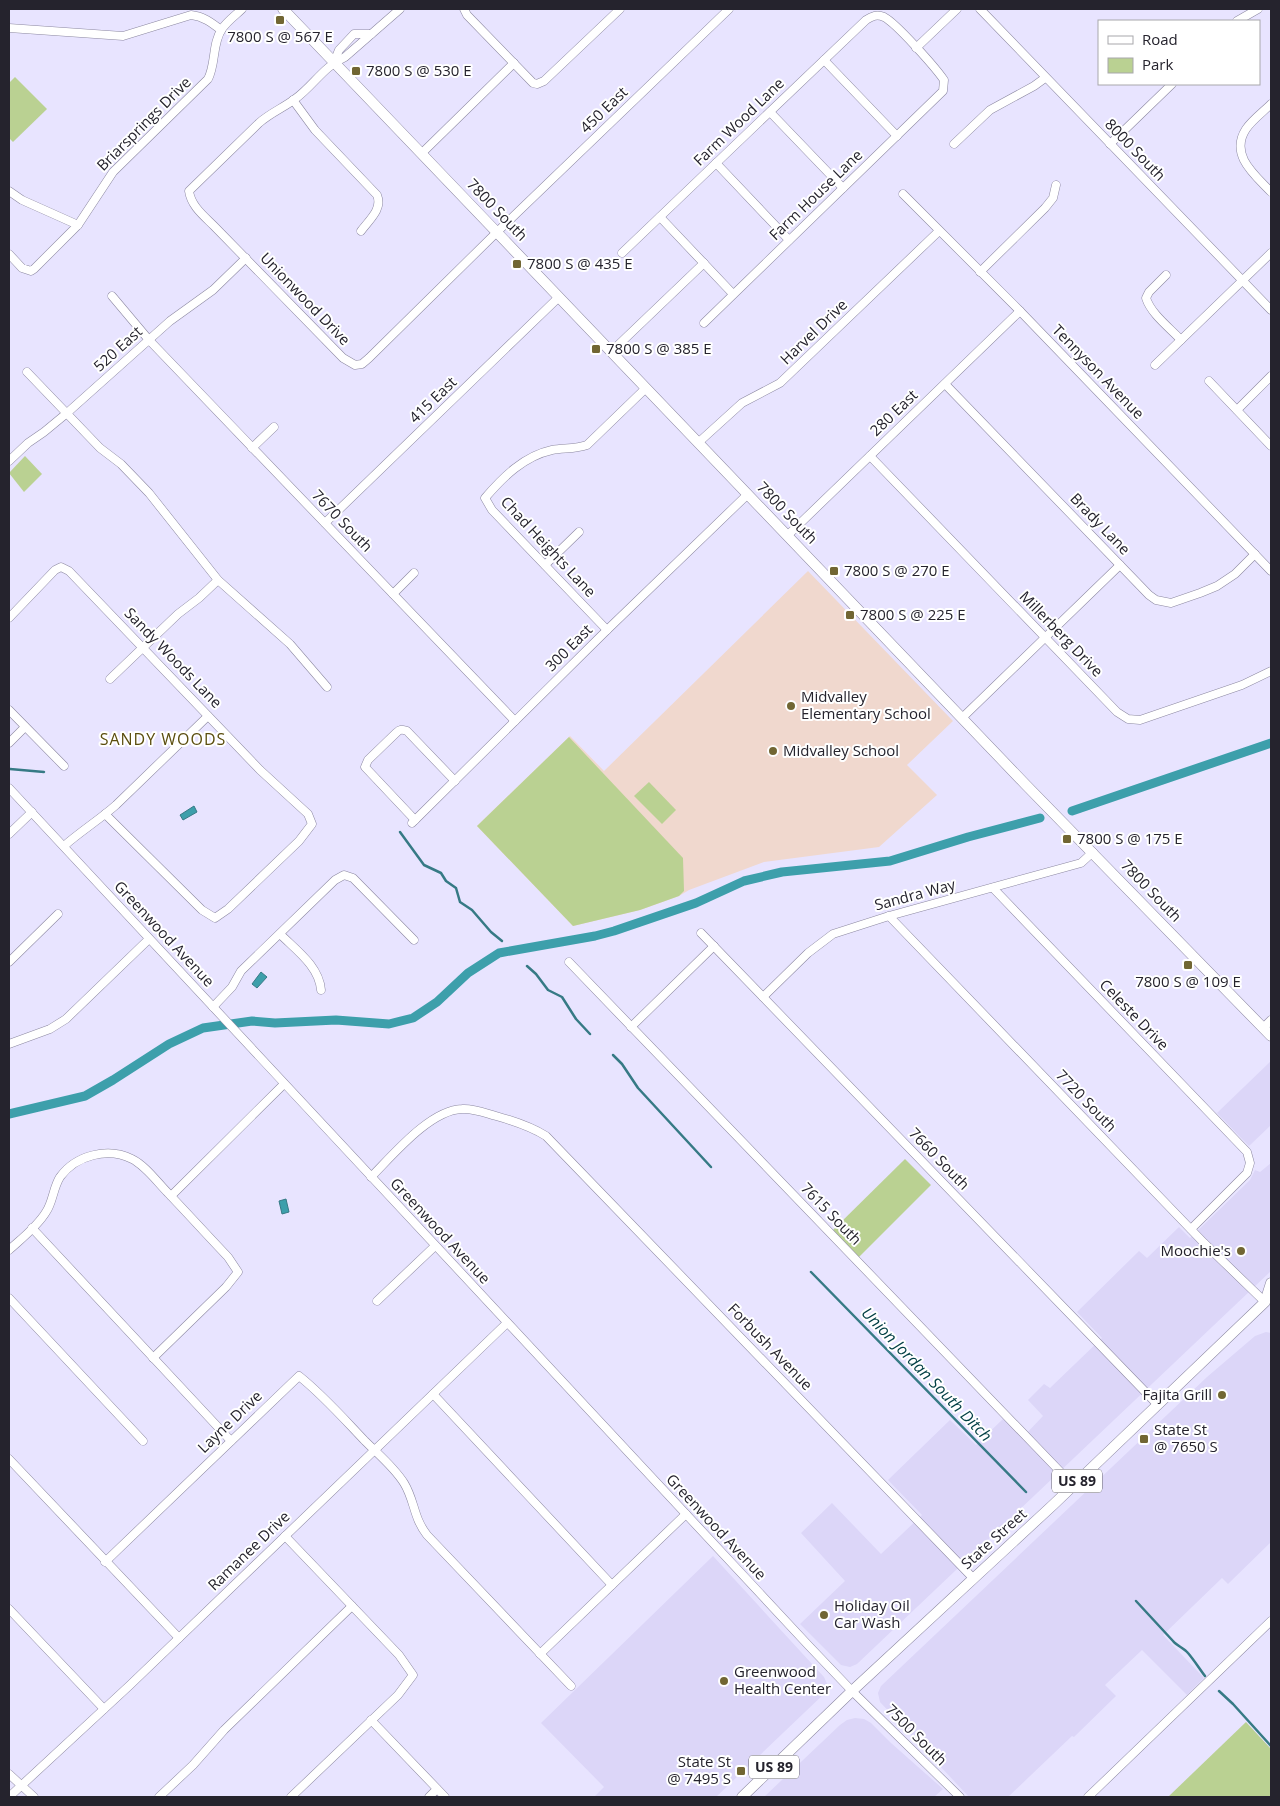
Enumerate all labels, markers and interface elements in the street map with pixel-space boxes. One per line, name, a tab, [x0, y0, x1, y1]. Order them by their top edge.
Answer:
marker: 7800 S @ 567 E	[274, 14, 286, 26]
legend	[1098, 20, 1260, 85]
place label: 7800 S @ 567 E	[227, 26, 333, 46]
text: Road	[1142, 29, 1178, 49]
text: Park	[1142, 54, 1173, 74]
place label: 7800 S @ 530 E	[366, 60, 472, 80]
marker: 7800 S @ 530 E	[350, 65, 362, 77]
street label: Briarsprings Drive	[92, 72, 195, 175]
street label: Farm Wood Lane	[689, 73, 788, 170]
street label: 450 East	[575, 82, 631, 137]
street label: 8000 South	[1101, 114, 1170, 185]
street label: Farm House Lane	[764, 145, 866, 244]
street label: 7800 South	[463, 174, 532, 245]
street label: Unionwood Drive	[256, 248, 355, 349]
place label: 7800 S @ 435 E	[527, 253, 633, 273]
marker: 7800 S @ 435 E	[511, 258, 523, 270]
street label: Harvel Drive	[775, 294, 851, 368]
street label: Tennyson Avenue	[1048, 320, 1149, 423]
street label: 520 East	[89, 321, 146, 375]
place label: 7800 S @ 385 E	[606, 338, 712, 358]
marker: 7800 S @ 385 E	[590, 343, 602, 355]
street label: 415 East	[404, 372, 460, 427]
street label: 280 East	[865, 385, 921, 440]
street label: 7800 South	[753, 477, 822, 548]
street label: 7670 South	[308, 485, 377, 556]
street label: Brady Lane	[1066, 488, 1135, 558]
street label: Chad Heights Lane	[497, 492, 601, 601]
place label: 7800 S @ 270 E	[844, 560, 950, 580]
marker: 7800 S @ 270 E	[828, 565, 840, 577]
street label: Millerberg Drive	[1016, 586, 1108, 681]
street label: Sandy Woods Lane	[121, 603, 227, 712]
place label: 7800 S @ 225 E	[860, 604, 966, 624]
marker: 7800 S @ 225 E	[844, 609, 856, 621]
street label: 300 East	[540, 619, 596, 675]
place label: Midvalley Elementary School	[801, 686, 931, 723]
marker: Midvalley Elementary School	[785, 700, 797, 712]
district label: SANDY WOODS	[100, 728, 226, 750]
place label: Midvalley School	[783, 740, 899, 760]
marker: Midvalley School	[767, 745, 779, 757]
place label: 7800 S @ 175 E	[1077, 828, 1183, 848]
marker: 7800 S @ 175 E	[1061, 833, 1073, 845]
street label: 7800 South	[1117, 855, 1186, 926]
street label: Sandra Way	[872, 874, 958, 914]
street label: Greenwood Avenue	[110, 876, 219, 991]
marker: 7800 S @ 109 E	[1182, 959, 1194, 971]
place label: 7800 S @ 109 E	[1135, 971, 1241, 991]
street label: Celeste Drive	[1096, 974, 1174, 1054]
street label: 7720 South	[1052, 1065, 1121, 1136]
street label: 7660 South	[905, 1123, 974, 1194]
street label: Greenwood Avenue	[386, 1173, 495, 1288]
street label: 7615 South	[797, 1178, 866, 1249]
place label: Moochie's	[1160, 1240, 1231, 1260]
marker: Moochie's	[1235, 1245, 1247, 1257]
street label: Forbush Avenue	[724, 1298, 817, 1394]
water label: Union Jordan South Ditch	[857, 1302, 997, 1446]
place label: Fajita Grill	[1142, 1384, 1212, 1404]
street label: Layne Drive	[193, 1386, 266, 1457]
marker: Fajita Grill	[1216, 1389, 1228, 1401]
place label: State St @ 7650 S	[1154, 1419, 1218, 1456]
marker: State St @ 7650 S	[1138, 1433, 1150, 1445]
street label: Greenwood Avenue	[662, 1469, 771, 1584]
road number: US 89	[1052, 1470, 1102, 1492]
street label: State Street	[956, 1504, 1030, 1573]
street label: Ramanee Drive	[203, 1506, 294, 1594]
place label: Holiday Oil Car Wash	[834, 1595, 910, 1632]
marker: Holiday Oil Car Wash	[818, 1609, 830, 1621]
place label: Greenwood Health Center	[734, 1661, 831, 1698]
marker: Greenwood Health Center	[718, 1675, 730, 1687]
street label: 7500 South	[882, 1699, 952, 1769]
place label: State St @ 7495 S	[667, 1751, 731, 1788]
road number: US 89	[749, 1755, 799, 1778]
marker: State St @ 7495 S	[735, 1765, 747, 1777]

